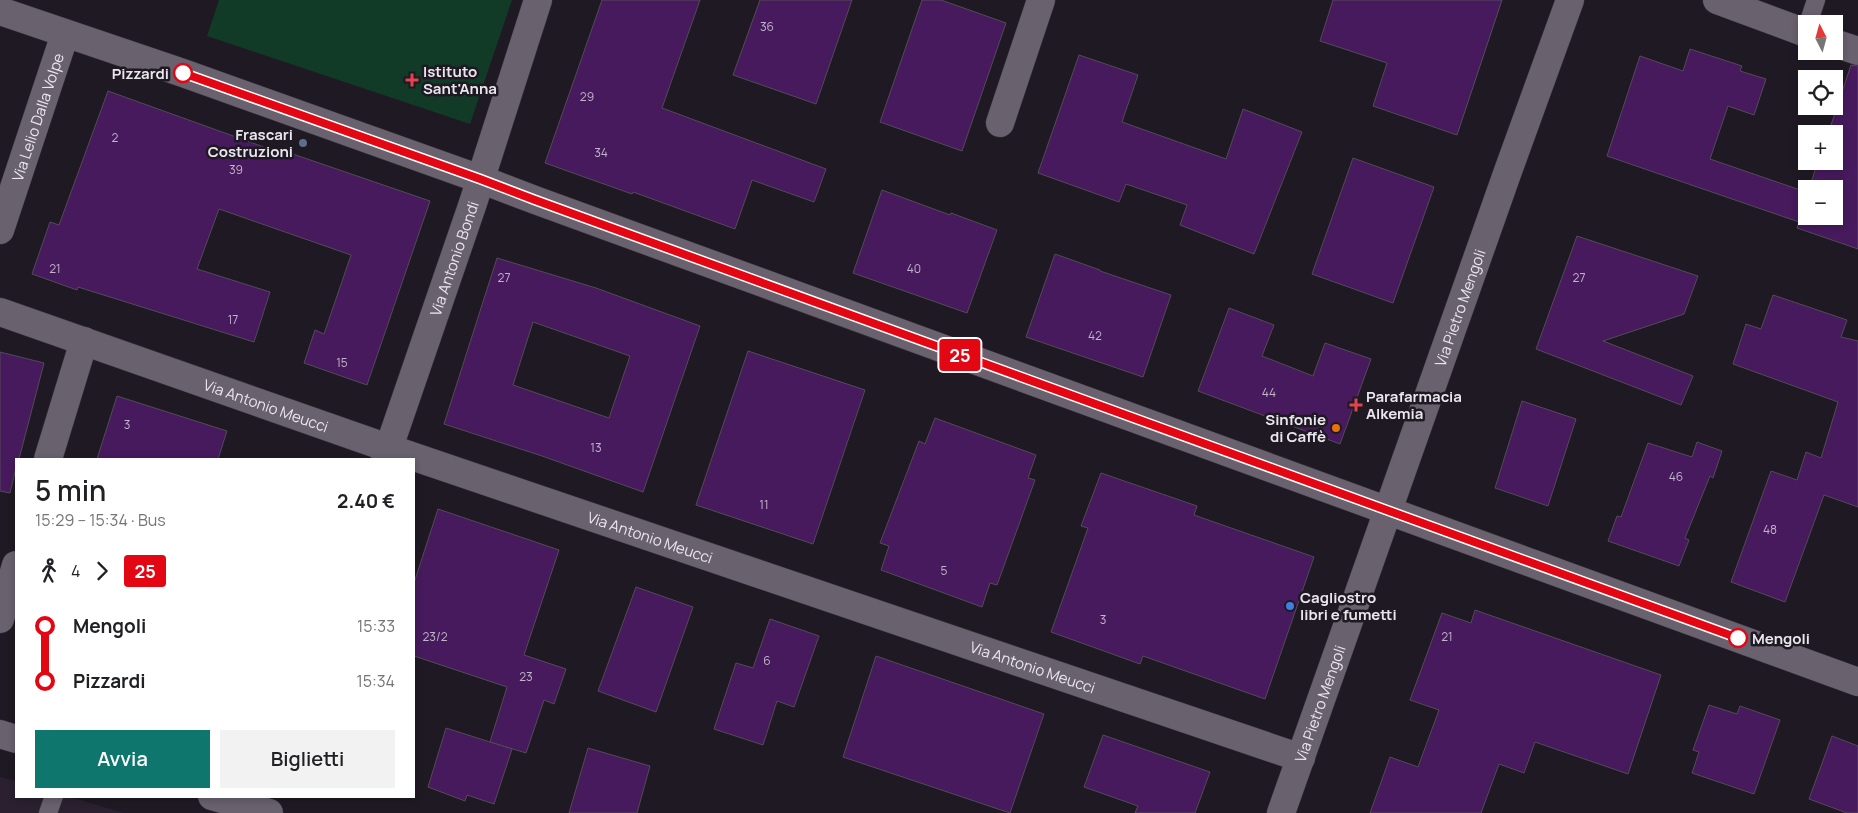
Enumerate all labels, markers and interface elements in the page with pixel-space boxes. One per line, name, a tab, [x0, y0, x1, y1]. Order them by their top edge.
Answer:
north arrow	[1798, 15, 1842, 60]
map controls	[1798, 15, 1843, 225]
house number: 36	[760, 18, 774, 35]
street label: Via Lelio Dalla Volpe	[6, 50, 69, 184]
place label: Istituto Sant'Anna	[423, 61, 497, 99]
place label: Pizzardi	[112, 63, 169, 84]
marker: Pizzardi	[173, 63, 193, 83]
button: locate	[1798, 70, 1843, 115]
marker: Istituto Sant'Anna	[405, 73, 419, 87]
house number: 29	[580, 88, 594, 105]
place label: Frascari Costruzioni	[208, 124, 293, 162]
button: +	[1798, 125, 1843, 170]
house number: 2	[112, 129, 119, 146]
marker: Frascari Costruzioni	[297, 137, 309, 149]
house number: 34	[594, 144, 608, 161]
house number: 39	[229, 161, 243, 178]
button: −	[1798, 180, 1843, 225]
street label: Via Antonio Bondi	[424, 198, 483, 319]
street label: Via Pietro Mengoli	[1429, 246, 1490, 369]
house number: 21	[49, 260, 61, 277]
house number: 40	[907, 260, 921, 277]
house number: 27	[498, 269, 510, 286]
house number: 27	[1573, 269, 1585, 286]
house number: 17	[228, 311, 238, 328]
house number: 42	[1088, 327, 1102, 344]
line badge: 25	[938, 339, 982, 371]
text: 25	[949, 343, 971, 367]
house number: 15	[336, 354, 348, 371]
street label: Via Antonio Meucci	[201, 374, 331, 437]
house number: 44	[1262, 384, 1276, 401]
place label: Parafarmacia Alkemia	[1366, 386, 1462, 424]
marker: Parafarmacia Alkemia	[1350, 399, 1362, 411]
place label: Sinfonie di Caffè	[1265, 409, 1326, 447]
house number: 3	[124, 416, 130, 433]
marker: Sinfonie di Caffè	[1330, 422, 1342, 434]
house number: 13	[590, 439, 602, 456]
house number: 46	[1669, 468, 1683, 485]
text: 5 min	[35, 471, 106, 509]
text: 2.40 €	[337, 488, 395, 514]
house number: 11	[759, 496, 769, 513]
street label: Via Antonio Meucci	[585, 506, 716, 568]
text: 15:29 – 15:34 · Bus	[35, 509, 166, 531]
house number: 48	[1763, 521, 1777, 538]
icon: walk	[35, 557, 63, 585]
icon: forward	[88, 557, 116, 585]
text: 25	[134, 559, 156, 583]
text: 4	[71, 560, 80, 582]
house number: 5	[941, 562, 948, 579]
place label: Cagliostro libri e fumetti	[1300, 587, 1397, 625]
marker: Cagliostro libri e fumetti	[1284, 600, 1296, 612]
house number: 3	[1100, 611, 1106, 628]
text: Mengoli	[73, 613, 146, 639]
text: 15:33	[357, 615, 395, 637]
house number: 23/2	[423, 628, 448, 645]
house number: 21	[1441, 628, 1453, 645]
marker: Mengoli	[1728, 628, 1748, 648]
place label: Mengoli	[1752, 628, 1810, 649]
street label: Via Antonio Meucci	[967, 636, 1098, 698]
street label: Via Pietro Mengoli	[1289, 642, 1350, 765]
house number: 6	[763, 652, 771, 669]
text: Pizzardi	[73, 668, 146, 694]
house number: 23	[519, 668, 533, 685]
text: 15:34	[356, 670, 395, 692]
button: Avvia	[35, 730, 210, 788]
button: Biglietti	[220, 730, 395, 788]

